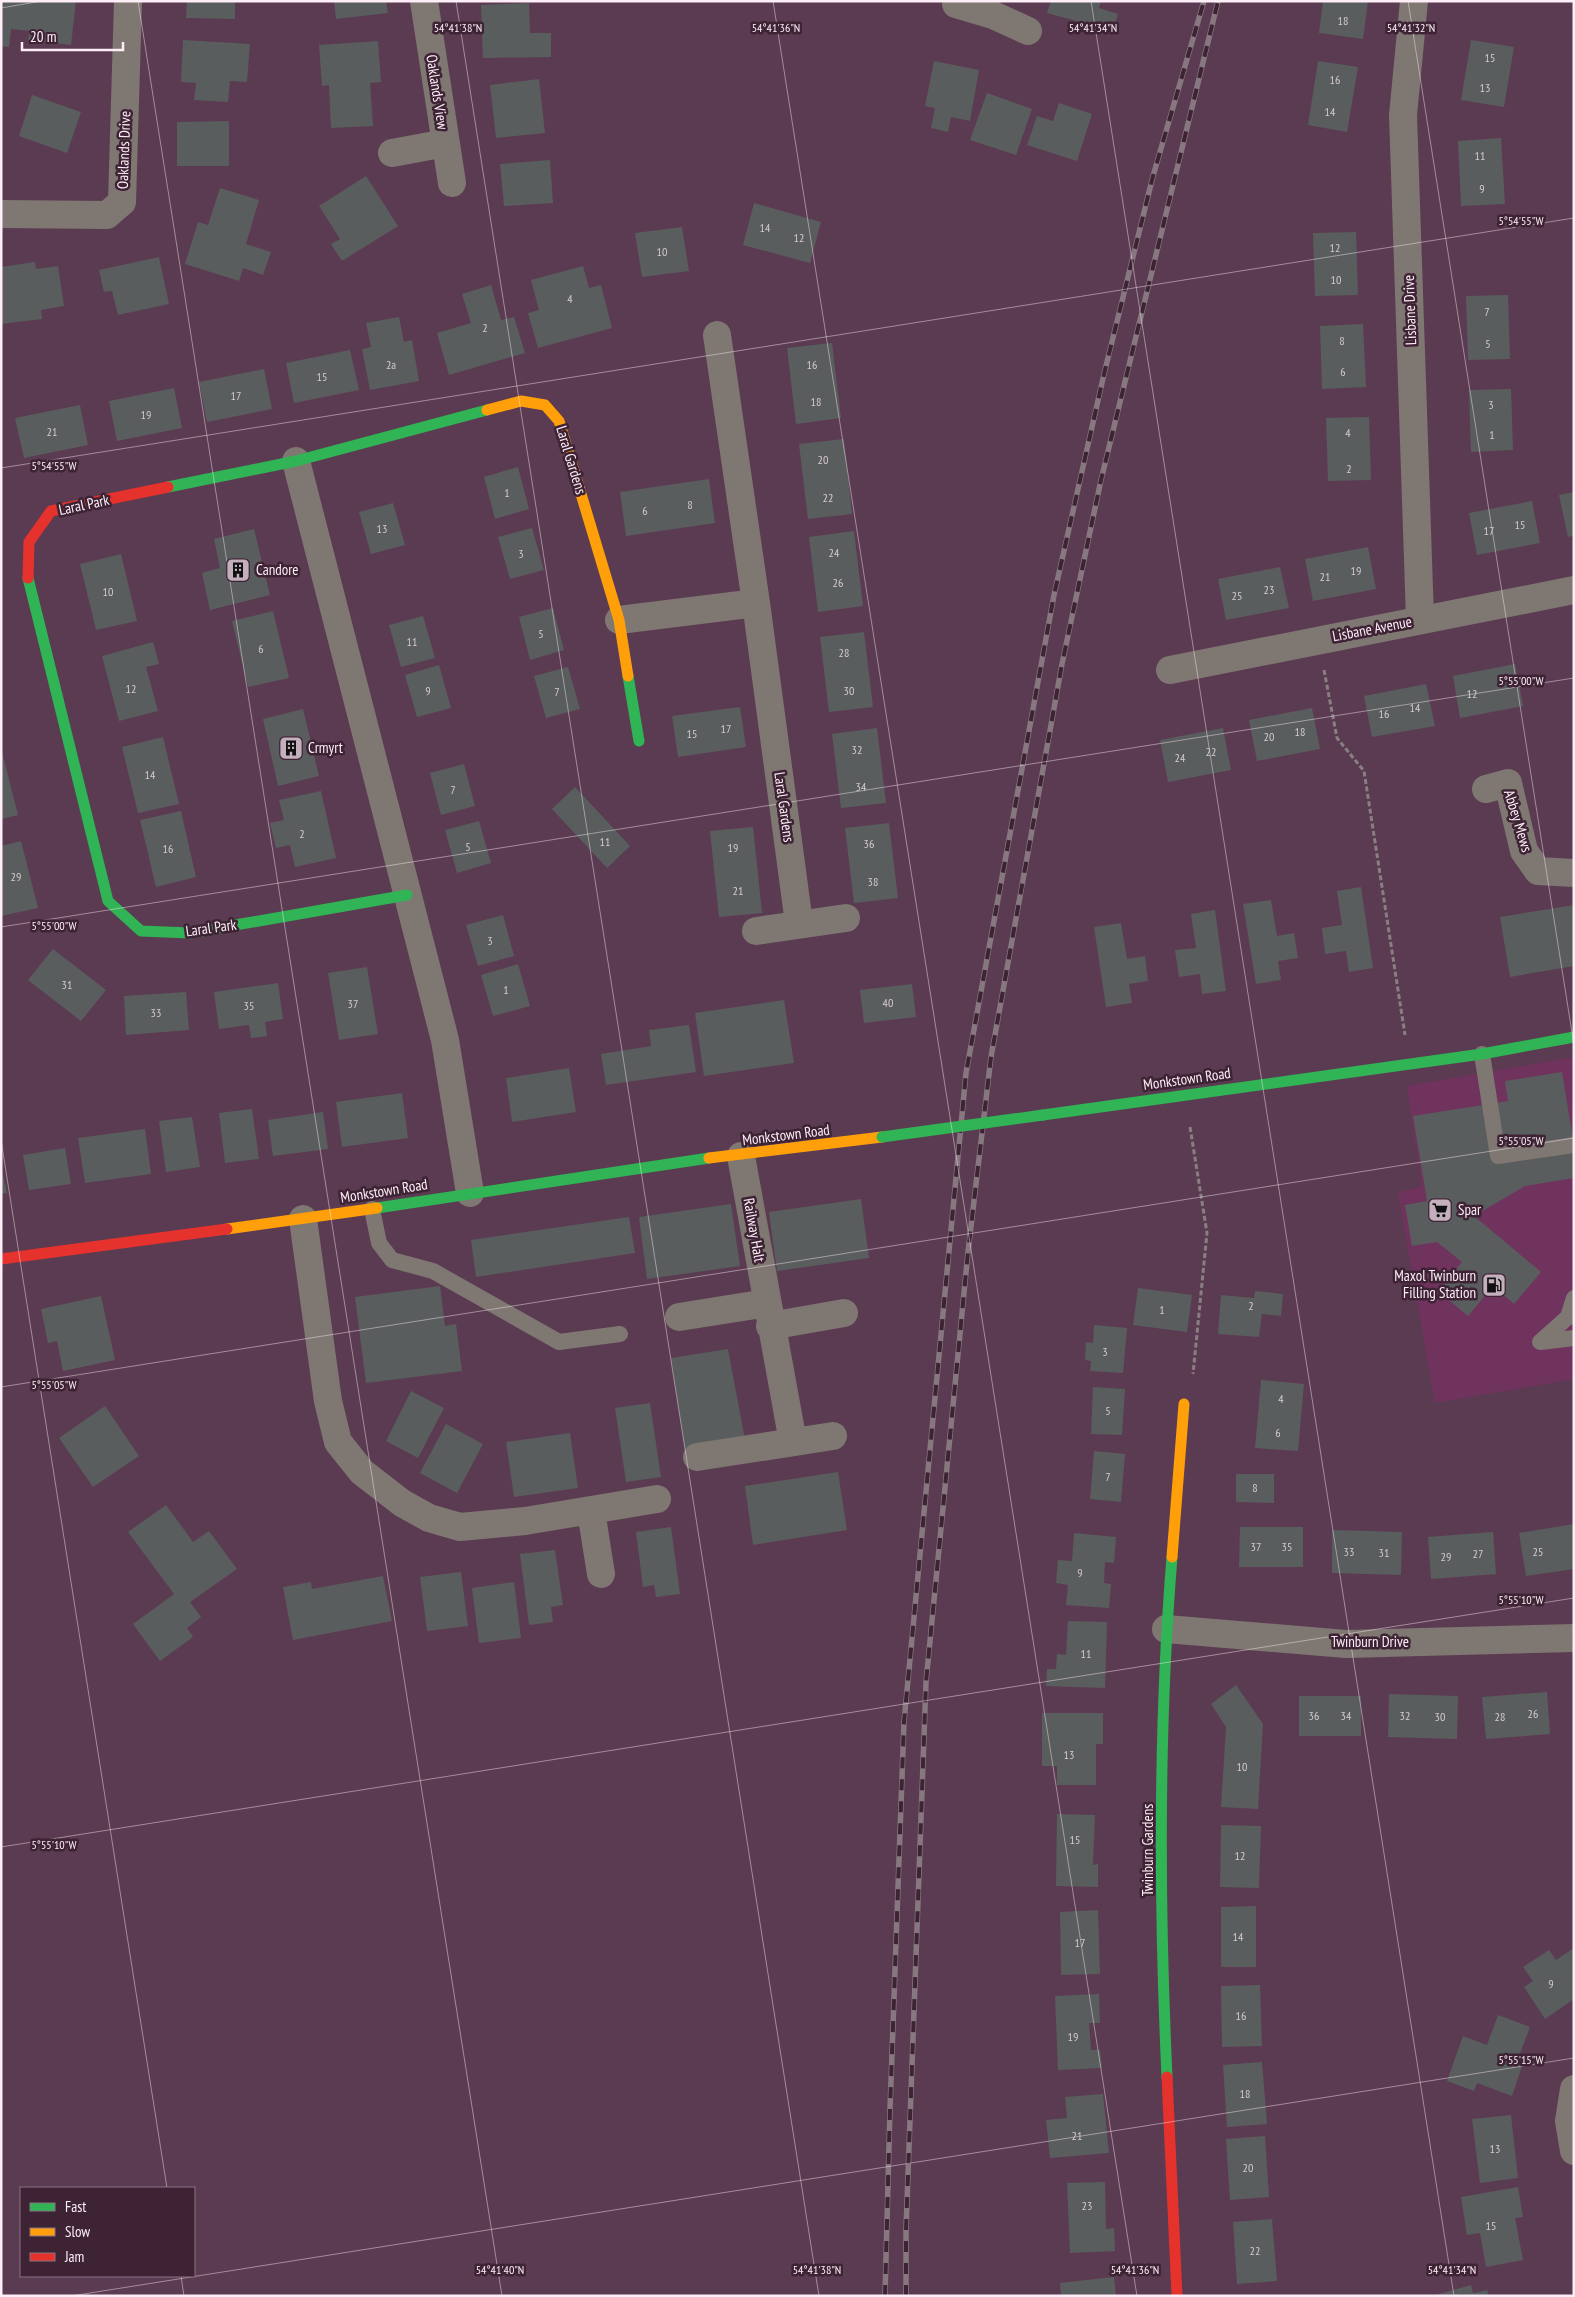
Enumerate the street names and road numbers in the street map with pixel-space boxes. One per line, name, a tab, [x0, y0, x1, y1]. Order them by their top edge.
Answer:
street label: Oaklands View	[422, 53, 453, 131]
street label: Oaklands Drive	[113, 111, 134, 189]
street label: Lisbane Drive	[1399, 275, 1420, 345]
street label: Laral Gardens	[552, 423, 591, 496]
street label: Laral Park	[57, 490, 111, 519]
street label: Lisbane Avenue	[1331, 611, 1413, 646]
street label: Laral Gardens	[770, 771, 799, 843]
street label: Abbey Mews	[1500, 787, 1537, 854]
street label: Laral Park	[184, 915, 238, 940]
street label: Monkstown Road	[1142, 1063, 1232, 1094]
street label: Monkstown Road	[741, 1120, 831, 1149]
street label: Monkstown Road	[339, 1174, 429, 1207]
street label: Railway Halt	[740, 1196, 769, 1263]
street label: Twinburn Drive	[1331, 1632, 1409, 1651]
street label: Twinburn Gardens	[1138, 1804, 1157, 1896]

